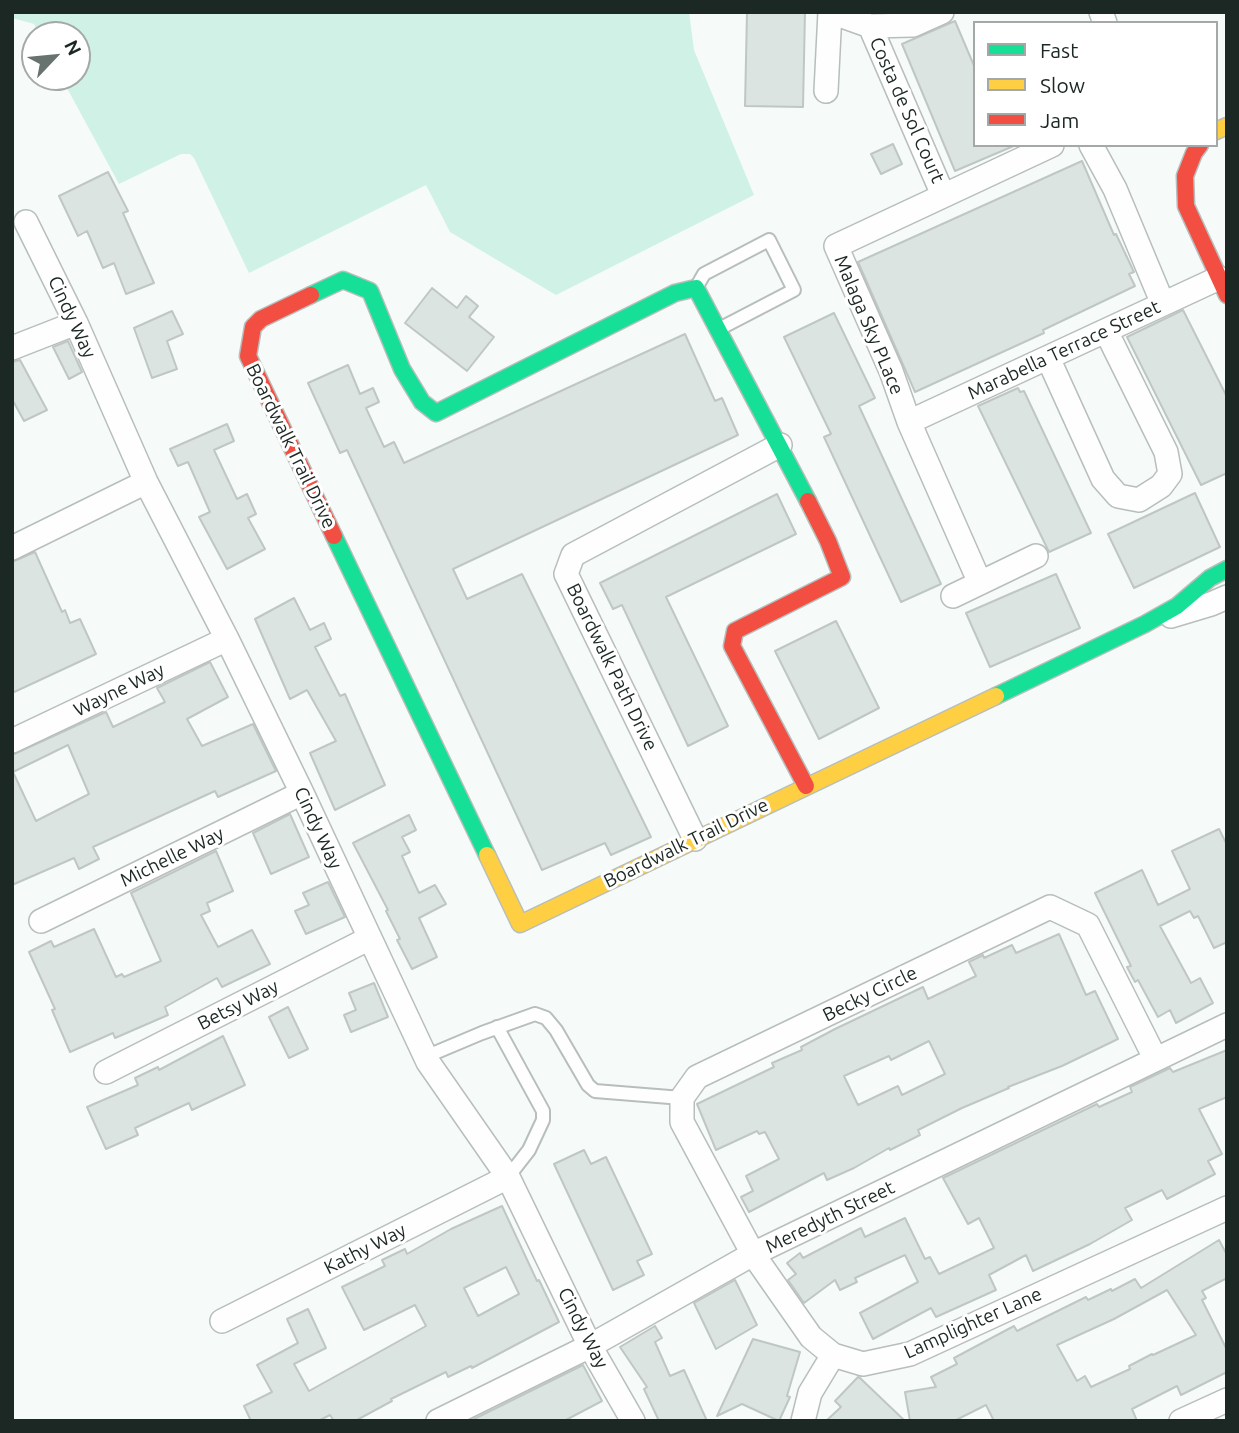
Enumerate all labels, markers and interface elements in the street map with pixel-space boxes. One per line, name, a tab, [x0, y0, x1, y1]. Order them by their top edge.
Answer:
north arrow	[21, 21, 91, 91]
legend	[973, 21, 1218, 147]
street label: Costa de Sol Court	[865, 34, 949, 186]
text: N	[60, 36, 86, 59]
text: Fast	[1040, 38, 1078, 62]
text: Slow	[1040, 73, 1085, 97]
text: Jam	[1040, 108, 1079, 132]
street label: Malaga Sky PLace	[829, 252, 909, 398]
street label: Cindy Way	[43, 272, 101, 362]
street label: Marabella Terrace Street	[964, 295, 1164, 405]
street label: Boardwalk Trail Drive	[241, 360, 341, 532]
street label: Boardwalk Path Drive	[562, 580, 662, 754]
street label: Wayne Way	[70, 658, 168, 722]
street label: Cindy Way	[289, 783, 347, 873]
street label: Boardwalk Trail Drive	[600, 793, 772, 893]
street label: Michelle Way	[117, 822, 227, 892]
street label: Becky Circle	[819, 961, 921, 1027]
street label: Betsy Way	[194, 975, 282, 1035]
street label: Meredyth Street	[762, 1176, 898, 1258]
street label: Kathy Way	[320, 1219, 410, 1279]
street label: Lamplighter Lane	[900, 1282, 1046, 1364]
street label: Cindy Way	[553, 1284, 613, 1372]

